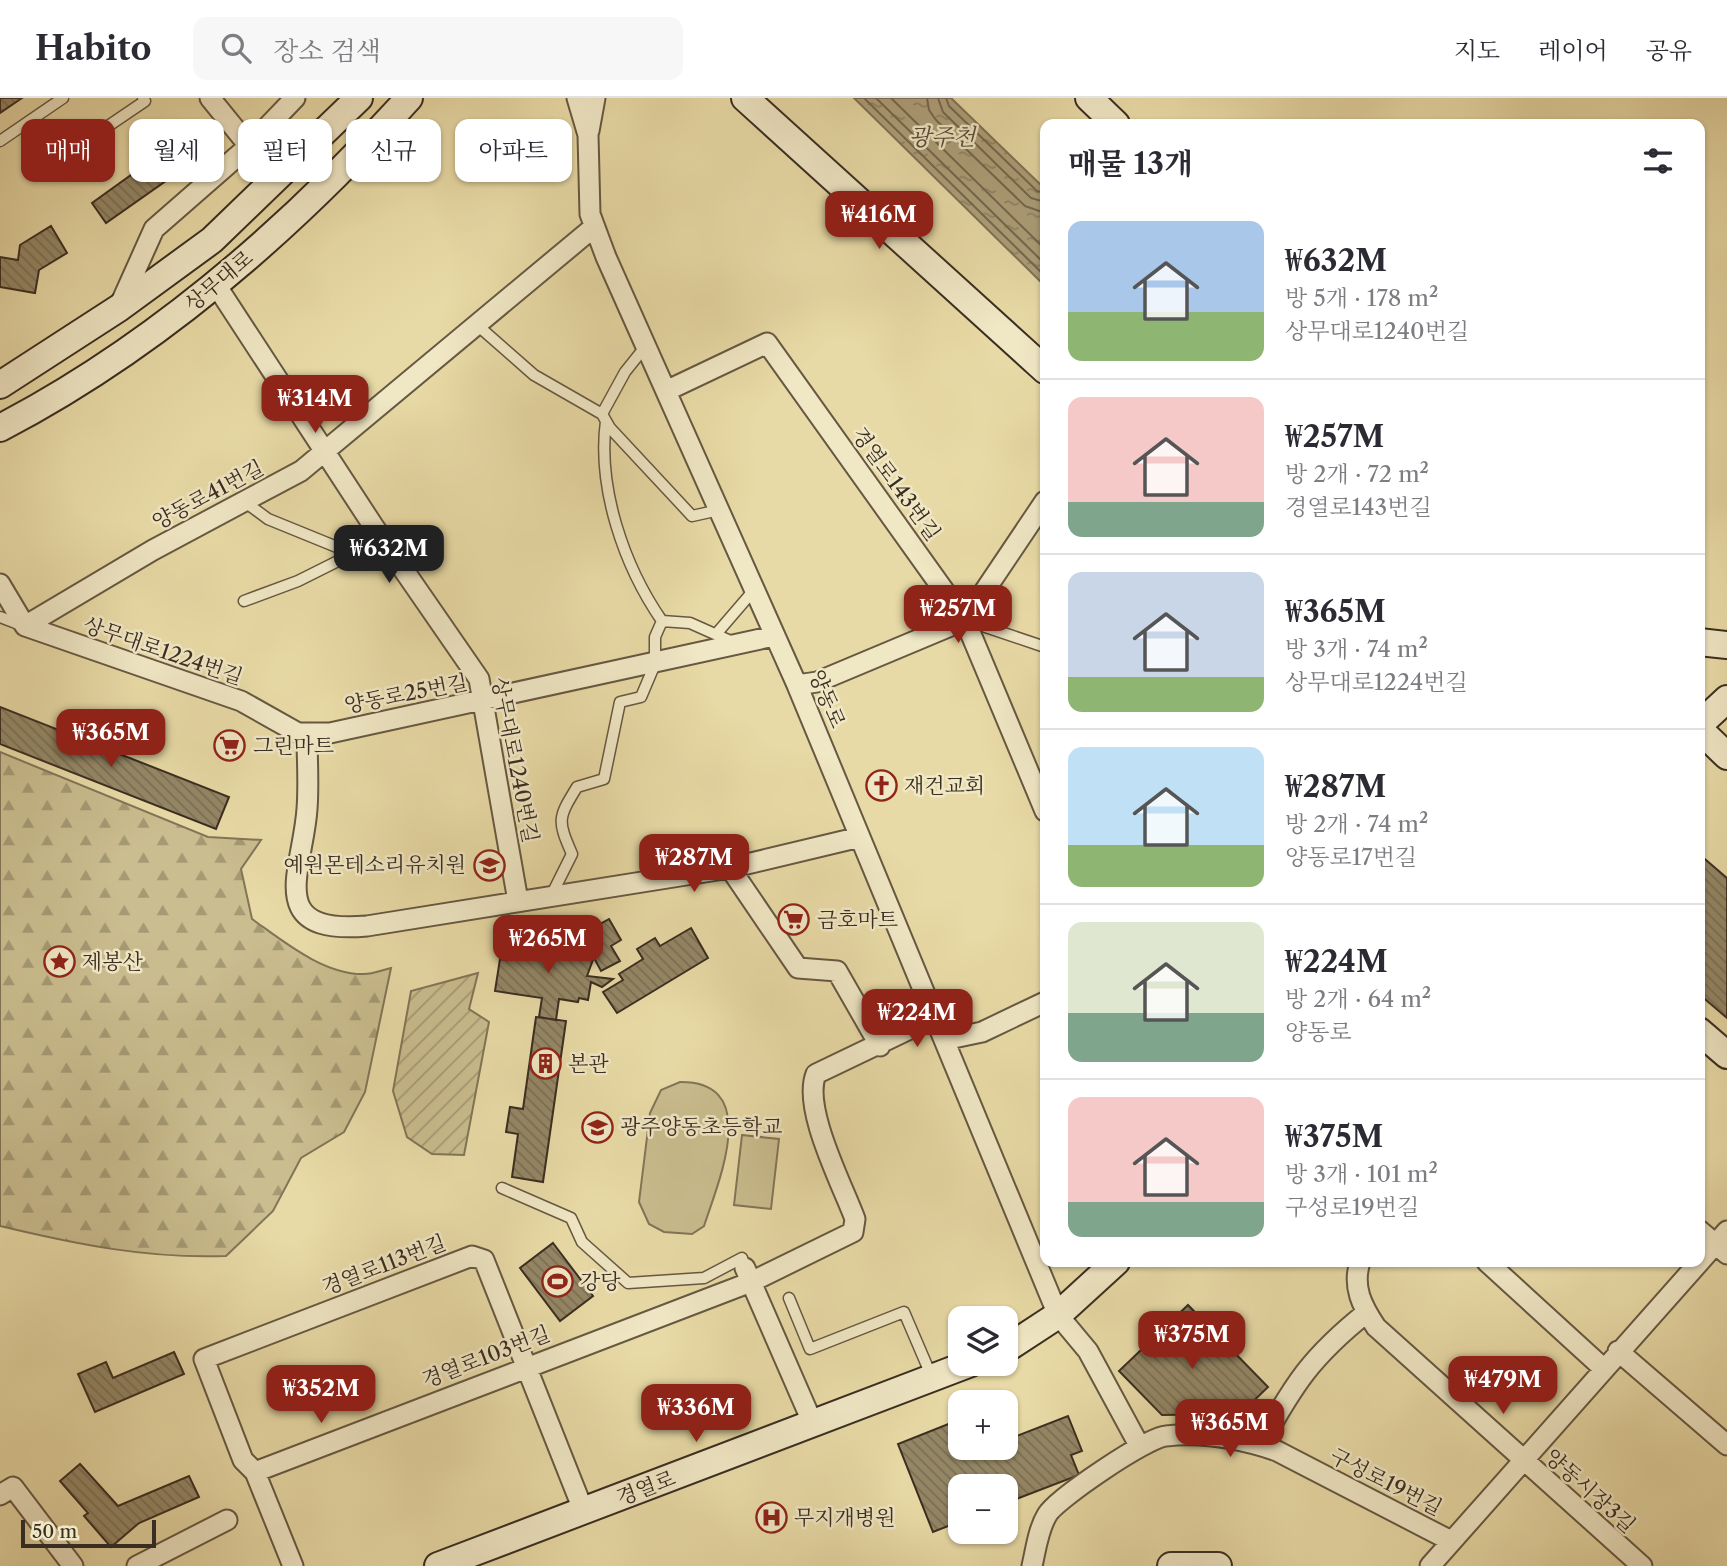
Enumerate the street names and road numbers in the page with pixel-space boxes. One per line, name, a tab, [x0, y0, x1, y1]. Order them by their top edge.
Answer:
street label: 상무대로	[180, 245, 258, 316]
street label: 경열로143번길	[847, 422, 946, 545]
street label: 양동로41번길	[148, 455, 268, 534]
street label: 상무대로1224번길	[80, 612, 246, 690]
street label: 양동로	[804, 666, 851, 732]
street label: 양동로25번길	[342, 669, 470, 718]
street label: 상무대로1240번길	[487, 675, 544, 845]
street label: 경열로113번길	[318, 1229, 449, 1300]
street label: 경열로103번길	[418, 1321, 553, 1392]
street label: 구성로19번길	[1326, 1443, 1447, 1521]
street label: 양동시장3길	[1540, 1444, 1641, 1538]
street label: 경열로	[613, 1465, 679, 1510]

